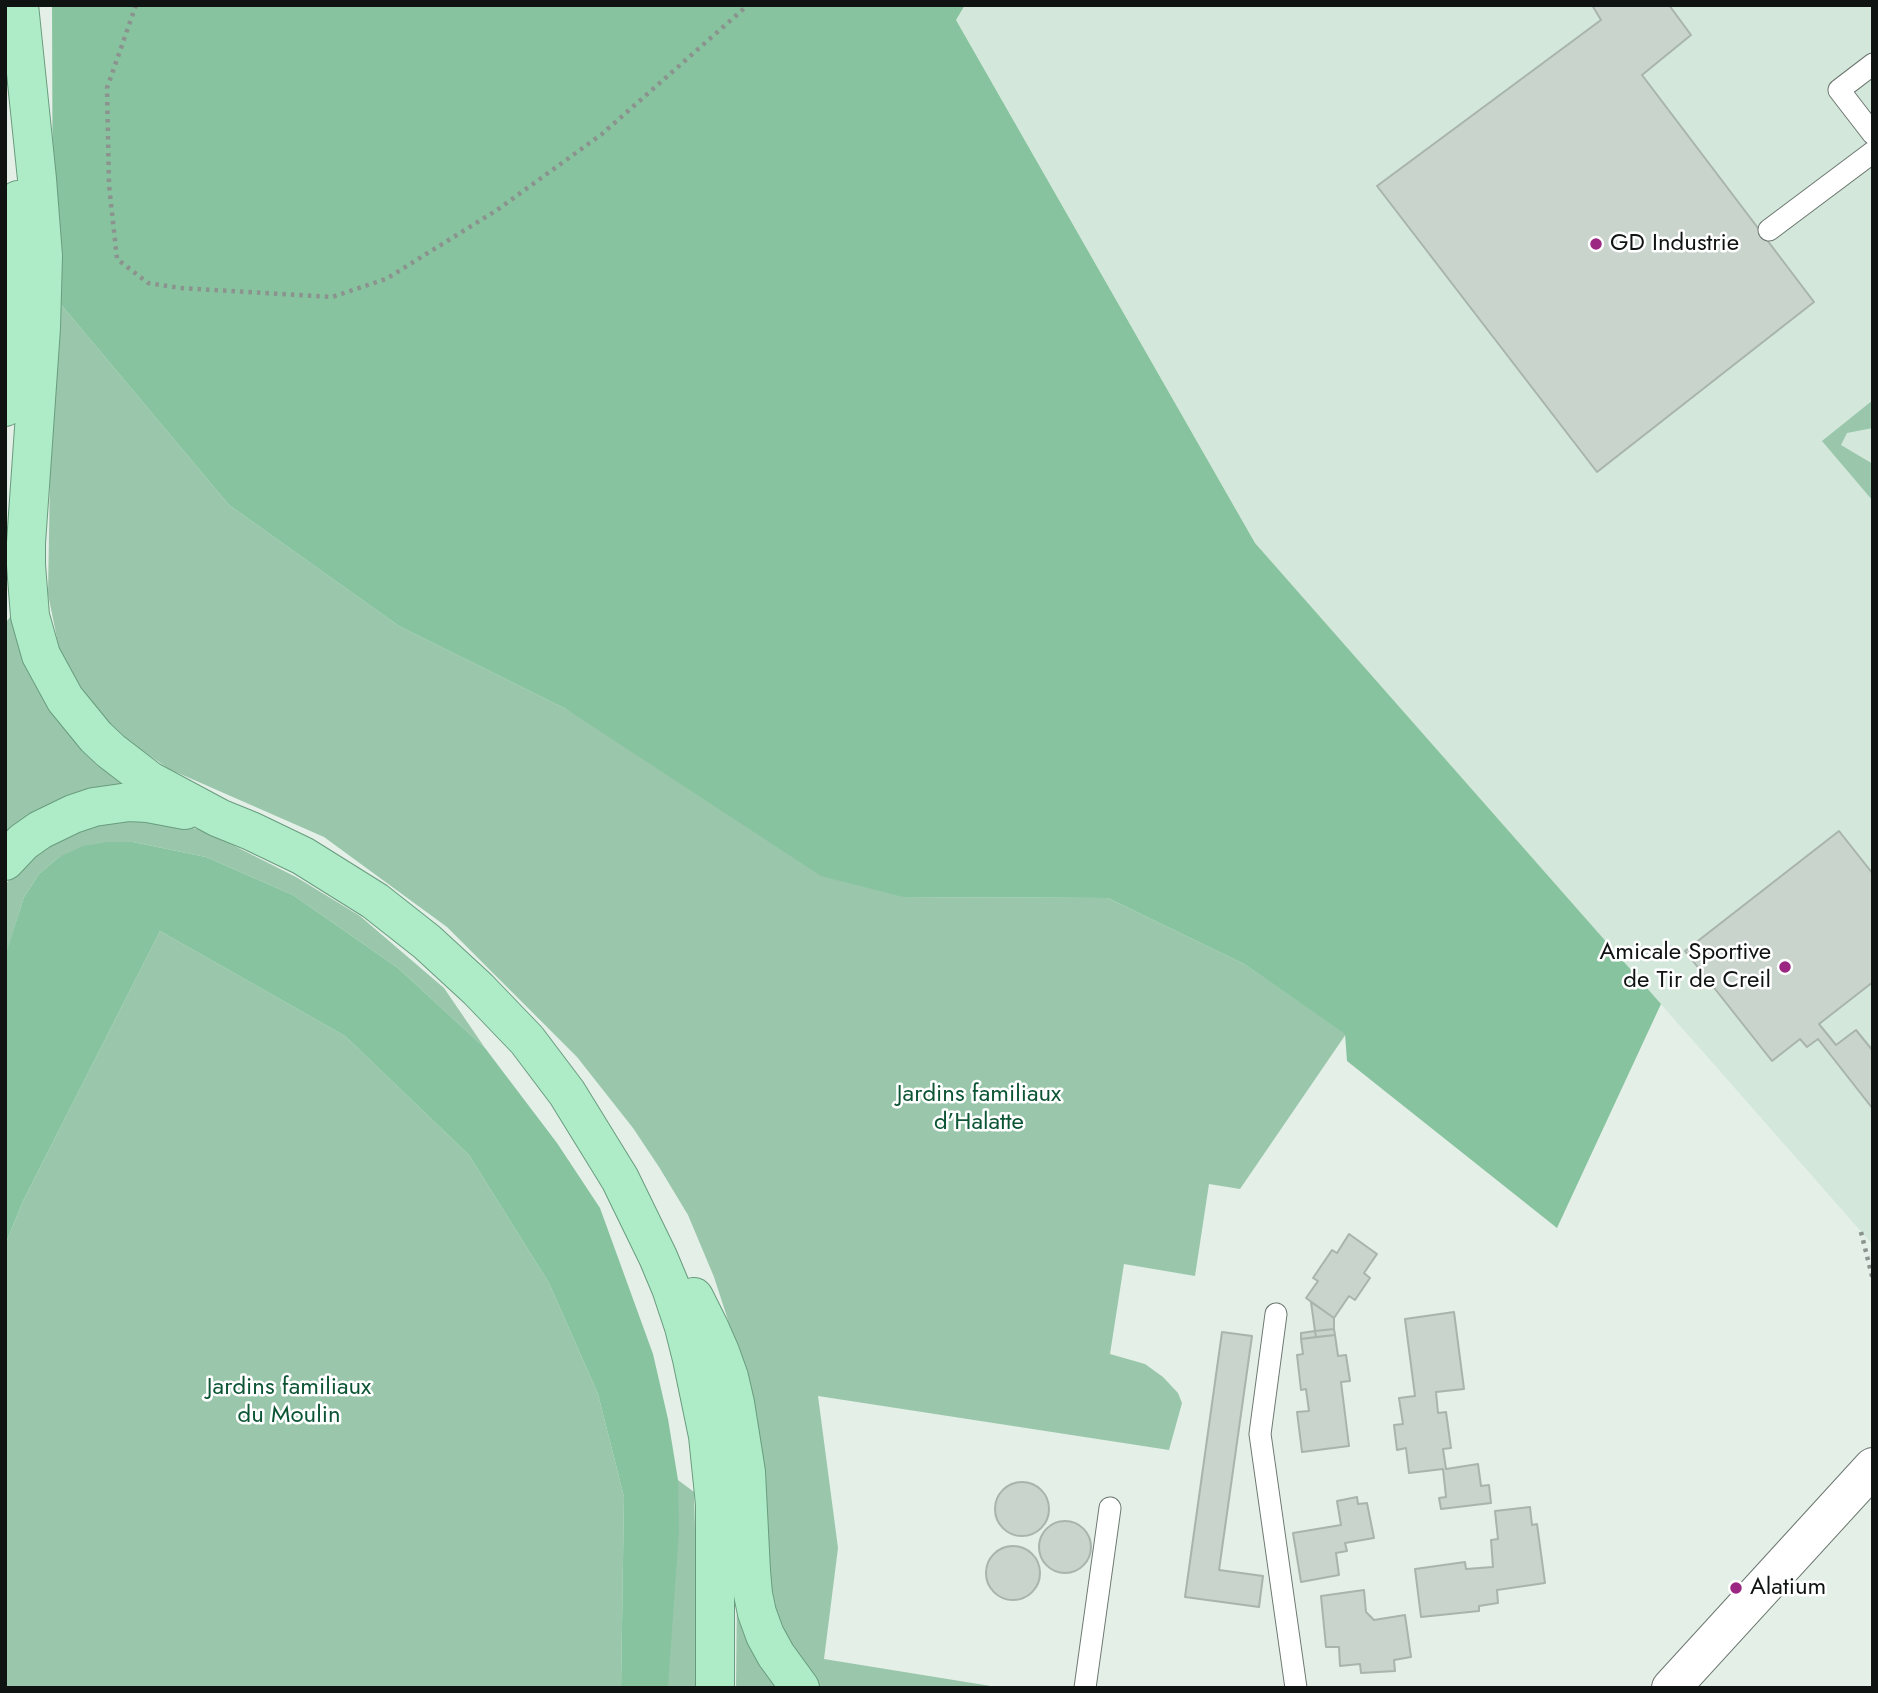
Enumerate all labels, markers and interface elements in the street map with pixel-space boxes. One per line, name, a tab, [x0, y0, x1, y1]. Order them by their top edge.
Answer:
place label: GD Industrie	[1610, 230, 1739, 258]
marker: GD Industrie	[1588, 236, 1604, 252]
place label: Amicale Sportive de Tir de Creil	[1599, 939, 1771, 995]
marker: Amicale Sportive de Tir de Creil	[1777, 959, 1793, 975]
park label: Jardins familiaux d’Halatte	[897, 1081, 1061, 1137]
park label: Jardins familiaux du Moulin	[207, 1374, 371, 1430]
place label: Alatium	[1750, 1574, 1826, 1602]
marker: Alatium	[1728, 1580, 1744, 1596]

